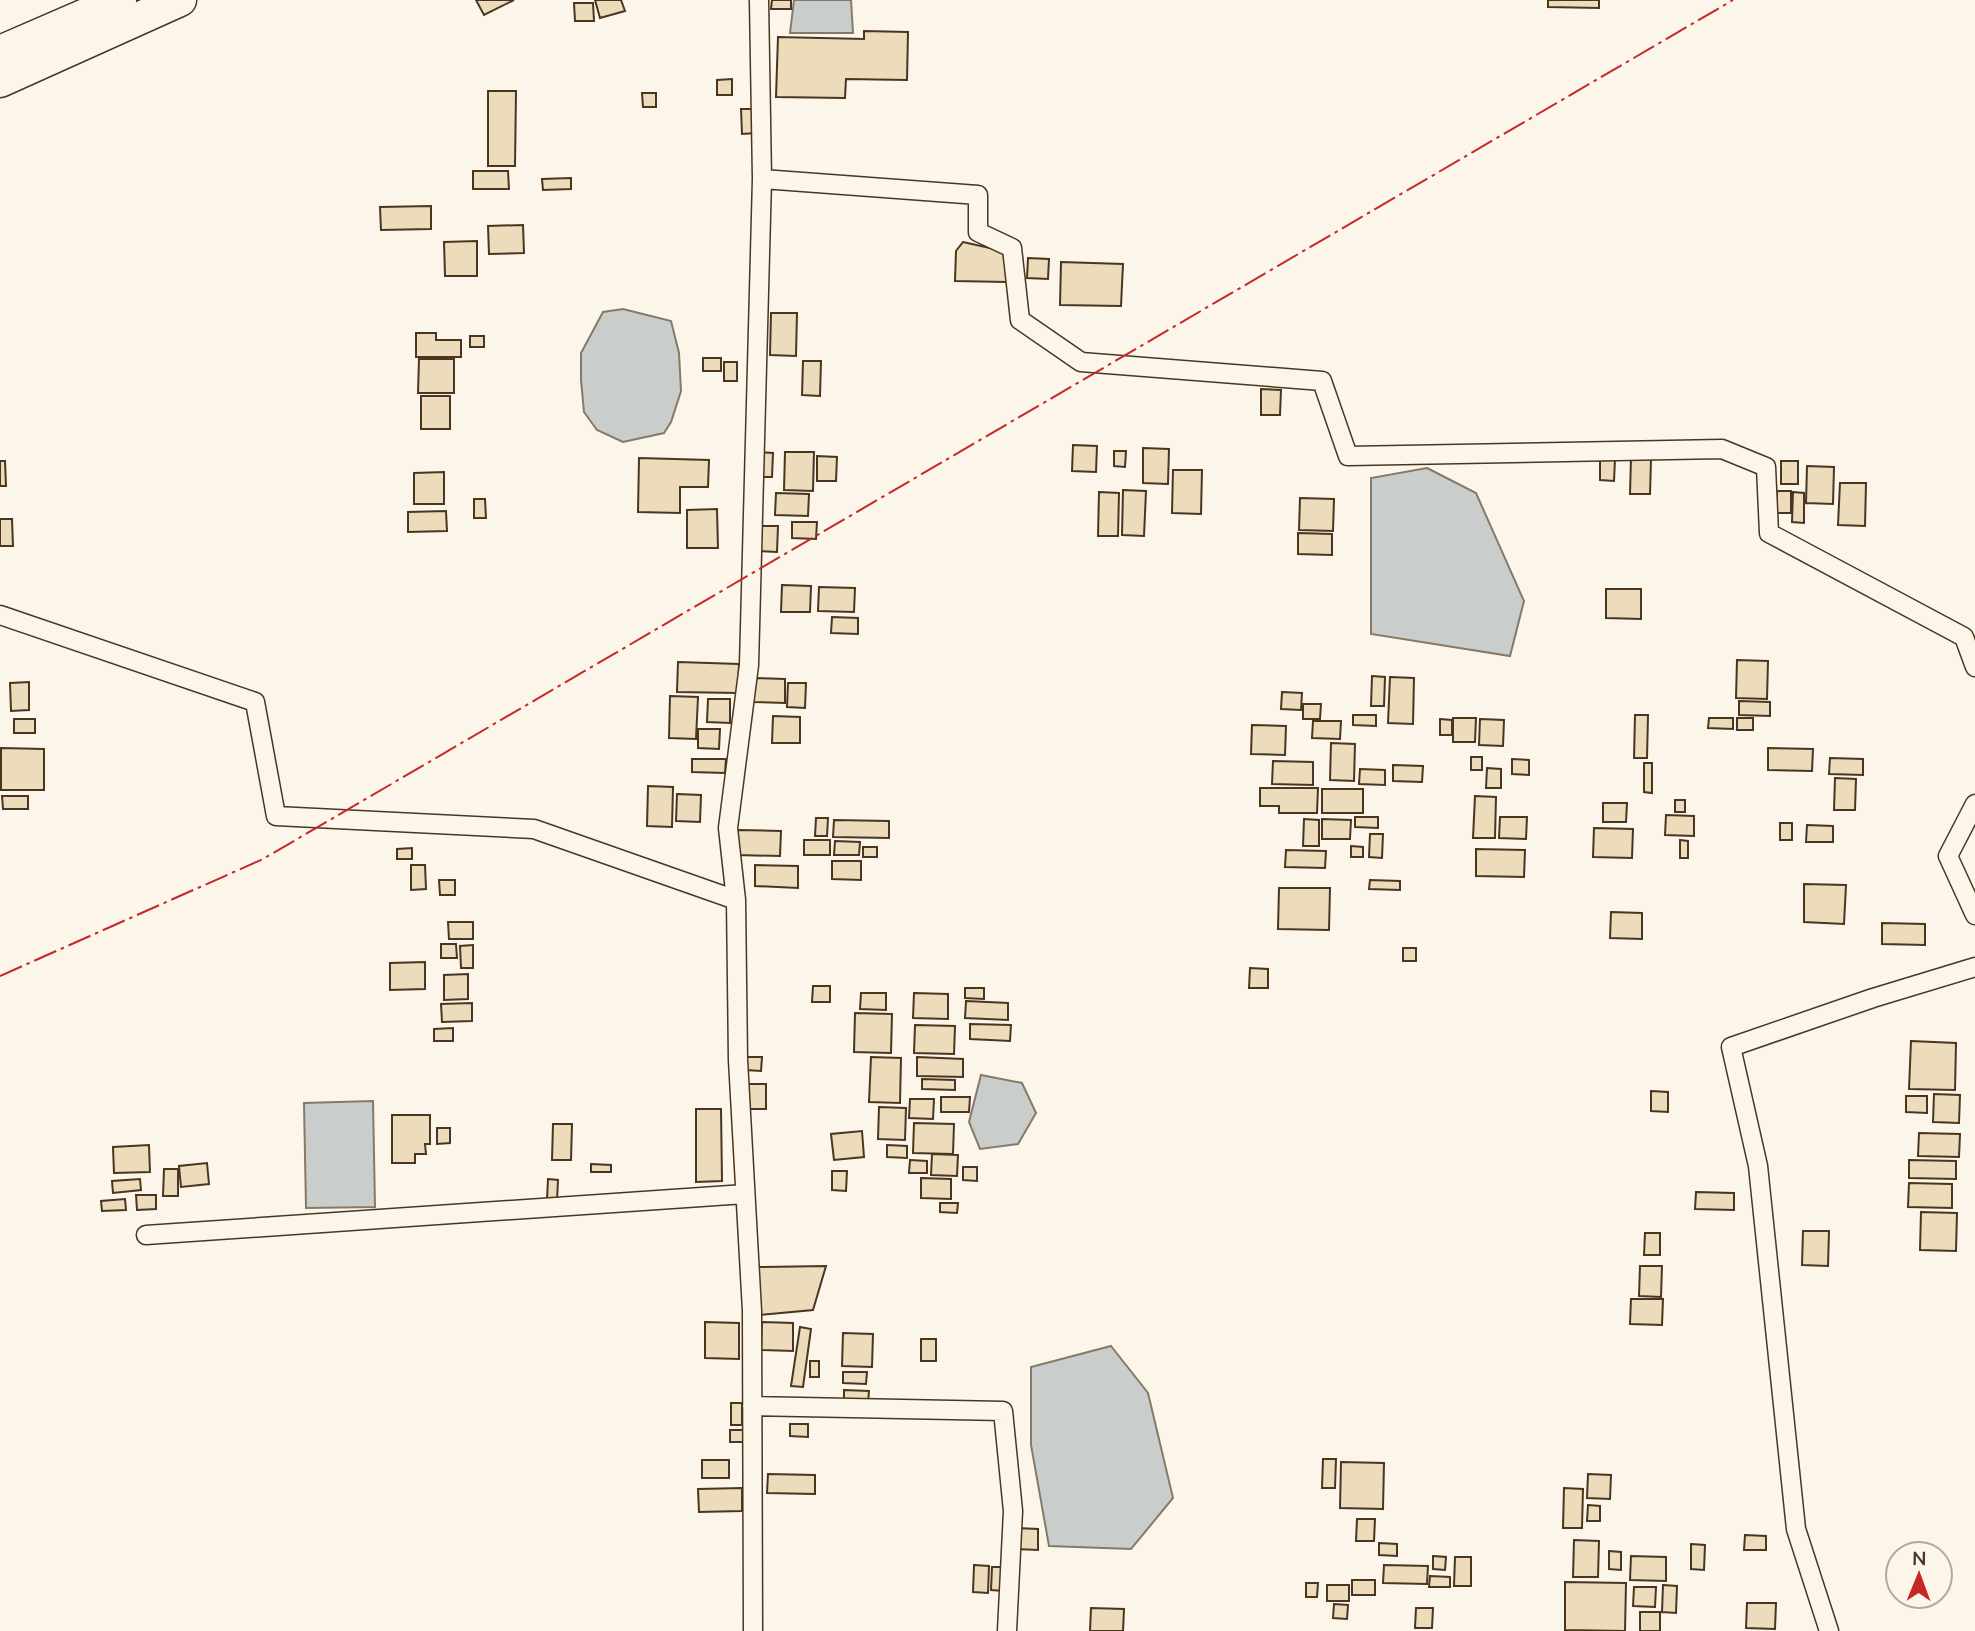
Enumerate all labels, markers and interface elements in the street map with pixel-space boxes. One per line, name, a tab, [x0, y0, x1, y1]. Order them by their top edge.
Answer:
north arrow	[1884, 1540, 1954, 1610]
text: N	[1912, 1546, 1927, 1570]

